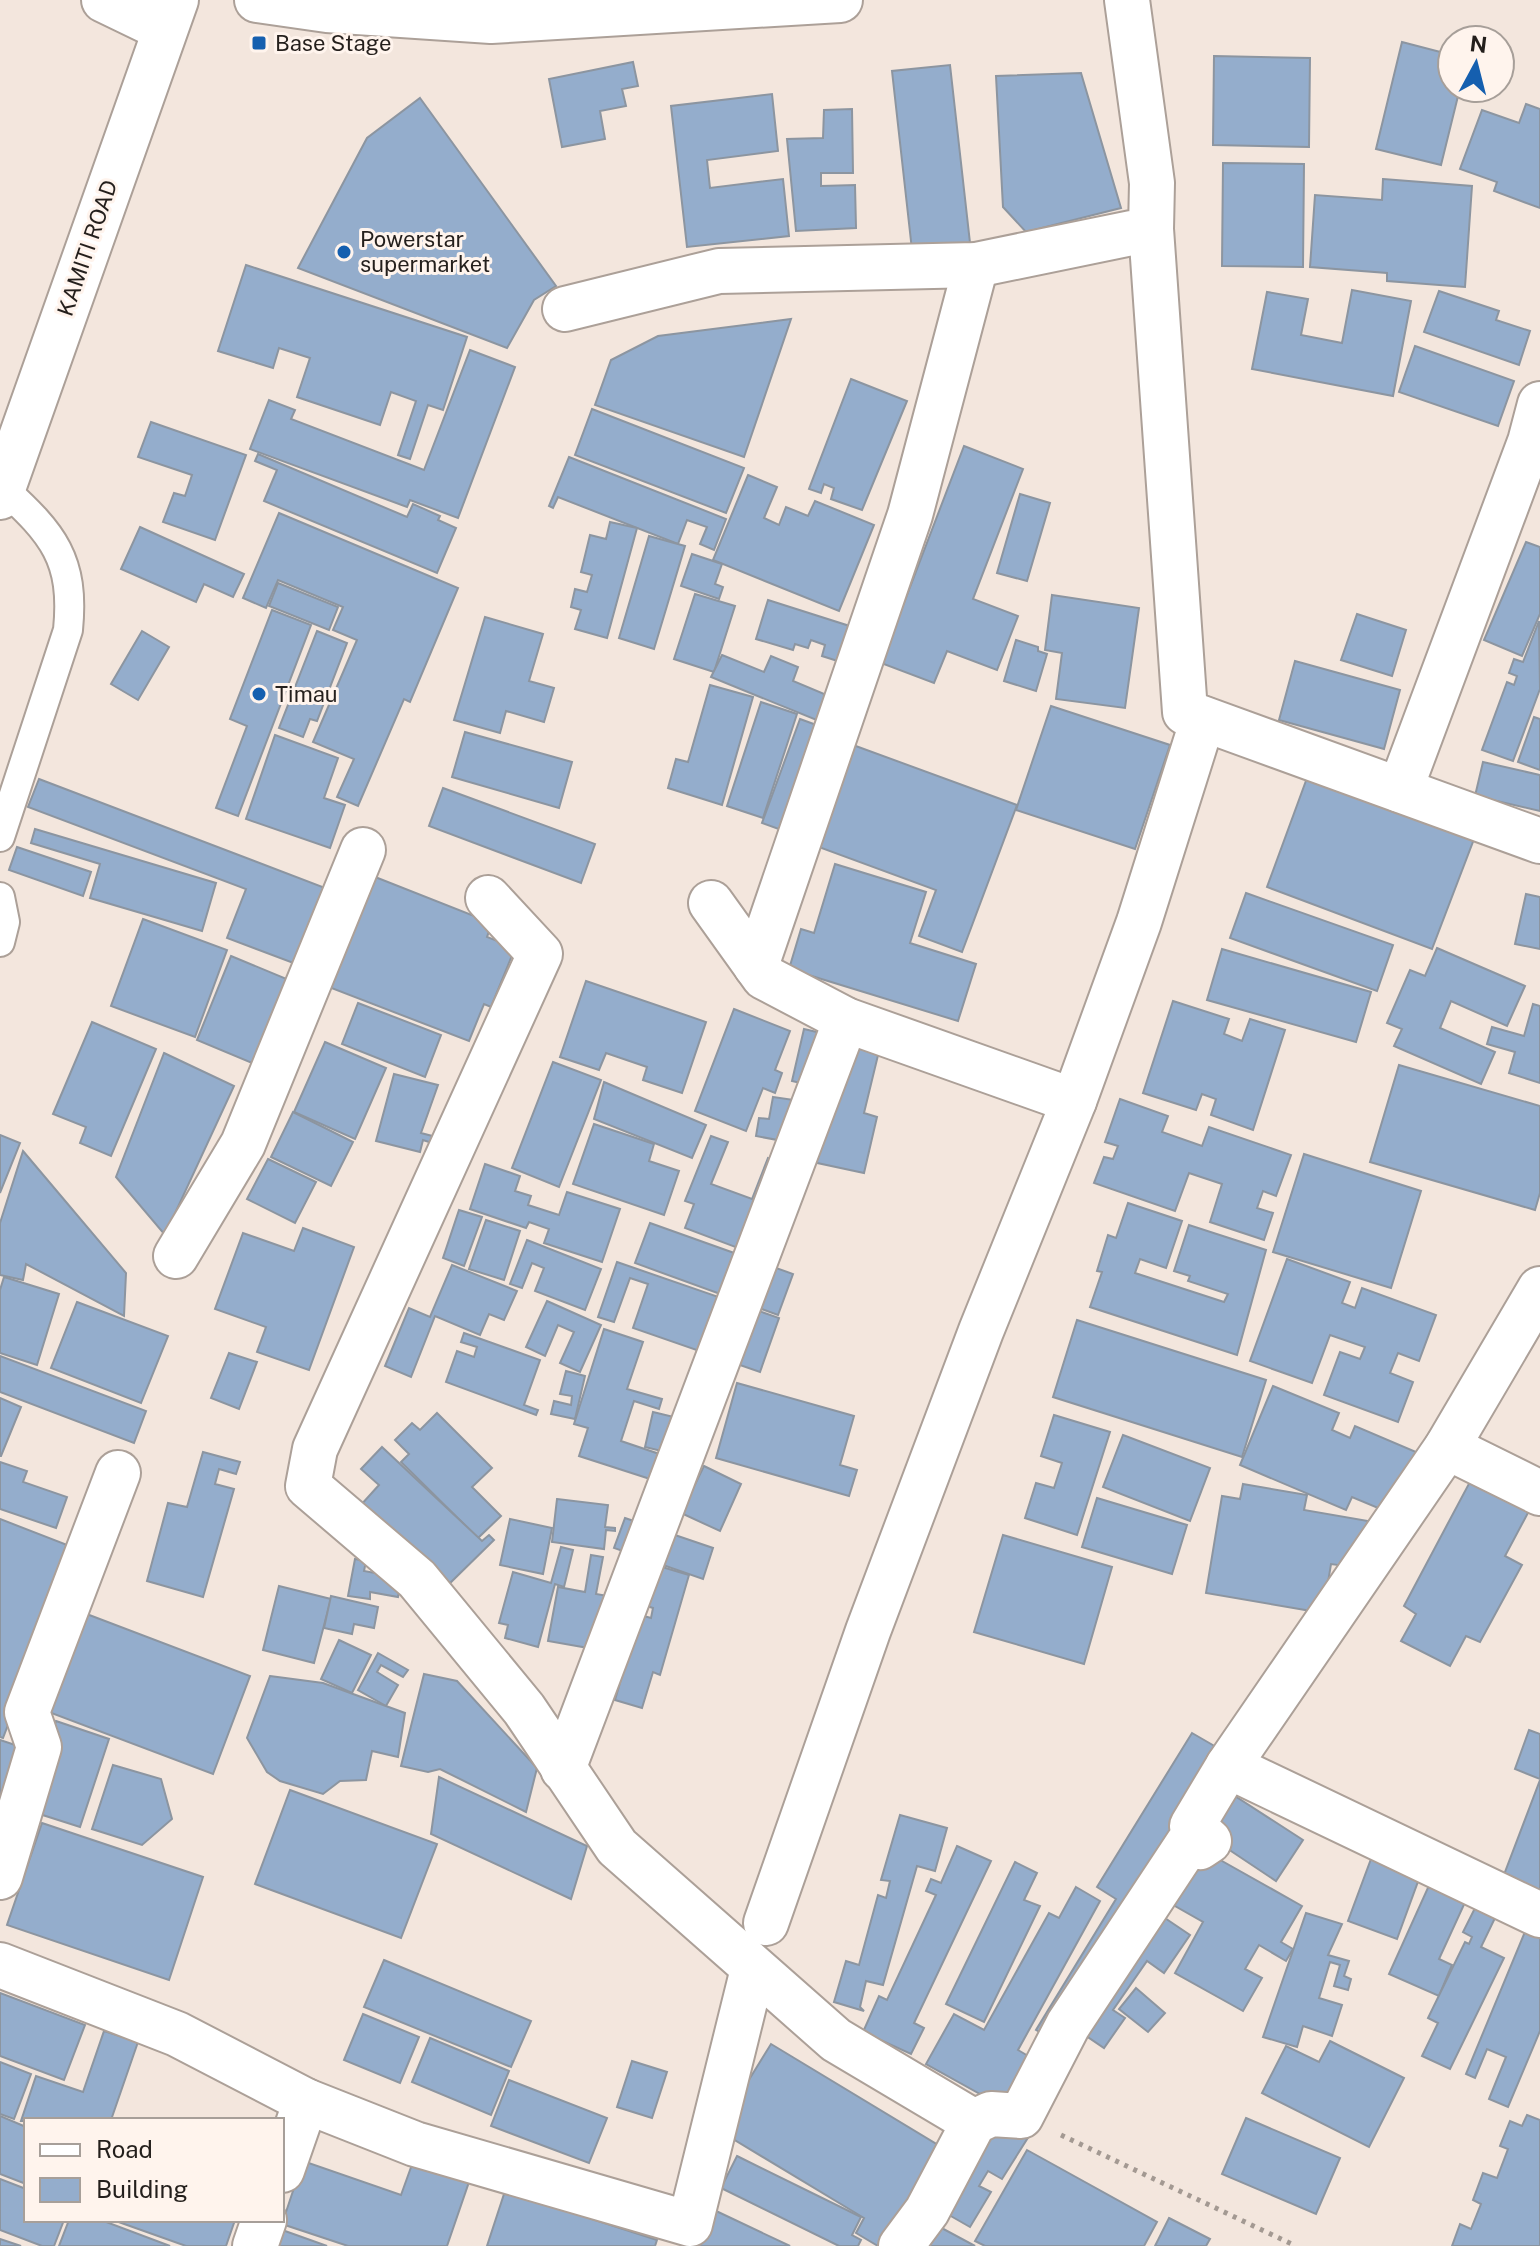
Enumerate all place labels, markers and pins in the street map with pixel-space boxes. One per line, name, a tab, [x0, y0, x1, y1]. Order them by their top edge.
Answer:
place label: Base Stage	[275, 30, 391, 56]
marker: Base Stage	[250, 34, 268, 52]
place label: Powerstar supermarket	[360, 226, 490, 277]
marker: Powerstar supermarket	[335, 243, 353, 261]
place label: Timau	[275, 681, 338, 707]
marker: Timau	[250, 685, 268, 703]

